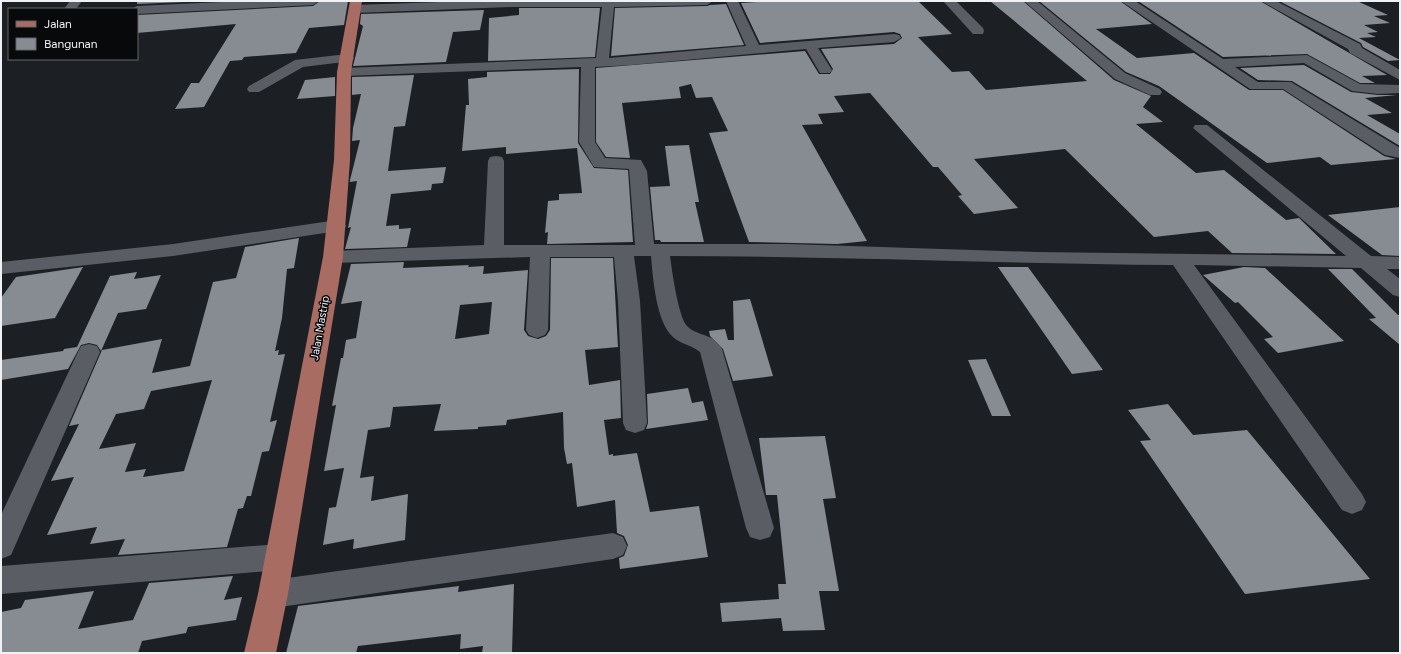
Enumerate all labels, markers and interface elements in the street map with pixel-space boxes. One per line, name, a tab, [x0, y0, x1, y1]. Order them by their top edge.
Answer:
legend	[8, 8, 138, 60]
text: Jalan	[44, 17, 72, 31]
text: Bangunan	[44, 37, 98, 51]
street label: Jalan Mastrip	[308, 294, 332, 361]

